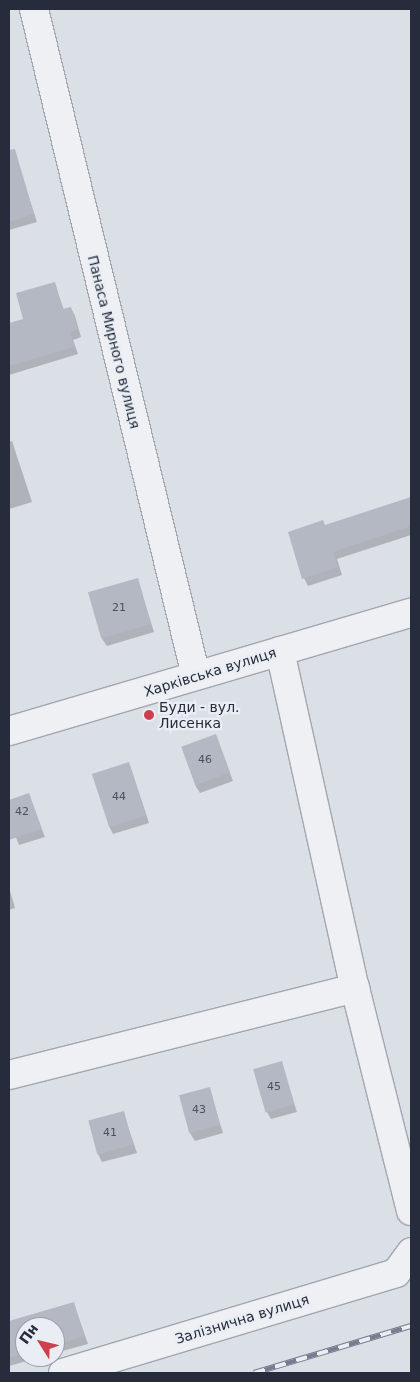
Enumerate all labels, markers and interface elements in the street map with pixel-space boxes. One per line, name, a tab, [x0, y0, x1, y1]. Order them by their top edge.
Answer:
street label: Панаса Мирного вулиця	[84, 253, 144, 431]
house number: 21	[112, 601, 126, 615]
street label: Харківська вулиця	[142, 644, 278, 700]
place label: Буди - вул. Лисенка	[159, 699, 240, 732]
marker: Буди - вул. Лисенка	[143, 709, 155, 721]
house number: 46	[198, 753, 212, 767]
house number: 44	[112, 790, 126, 804]
house number: 42	[15, 805, 29, 819]
house number: 45	[267, 1080, 281, 1094]
house number: 43	[192, 1103, 206, 1117]
house number: 41	[103, 1126, 117, 1140]
street label: Залізнична вулиця	[173, 1291, 311, 1347]
north arrow	[15, 1317, 65, 1367]
text: Пн	[16, 1320, 41, 1347]

